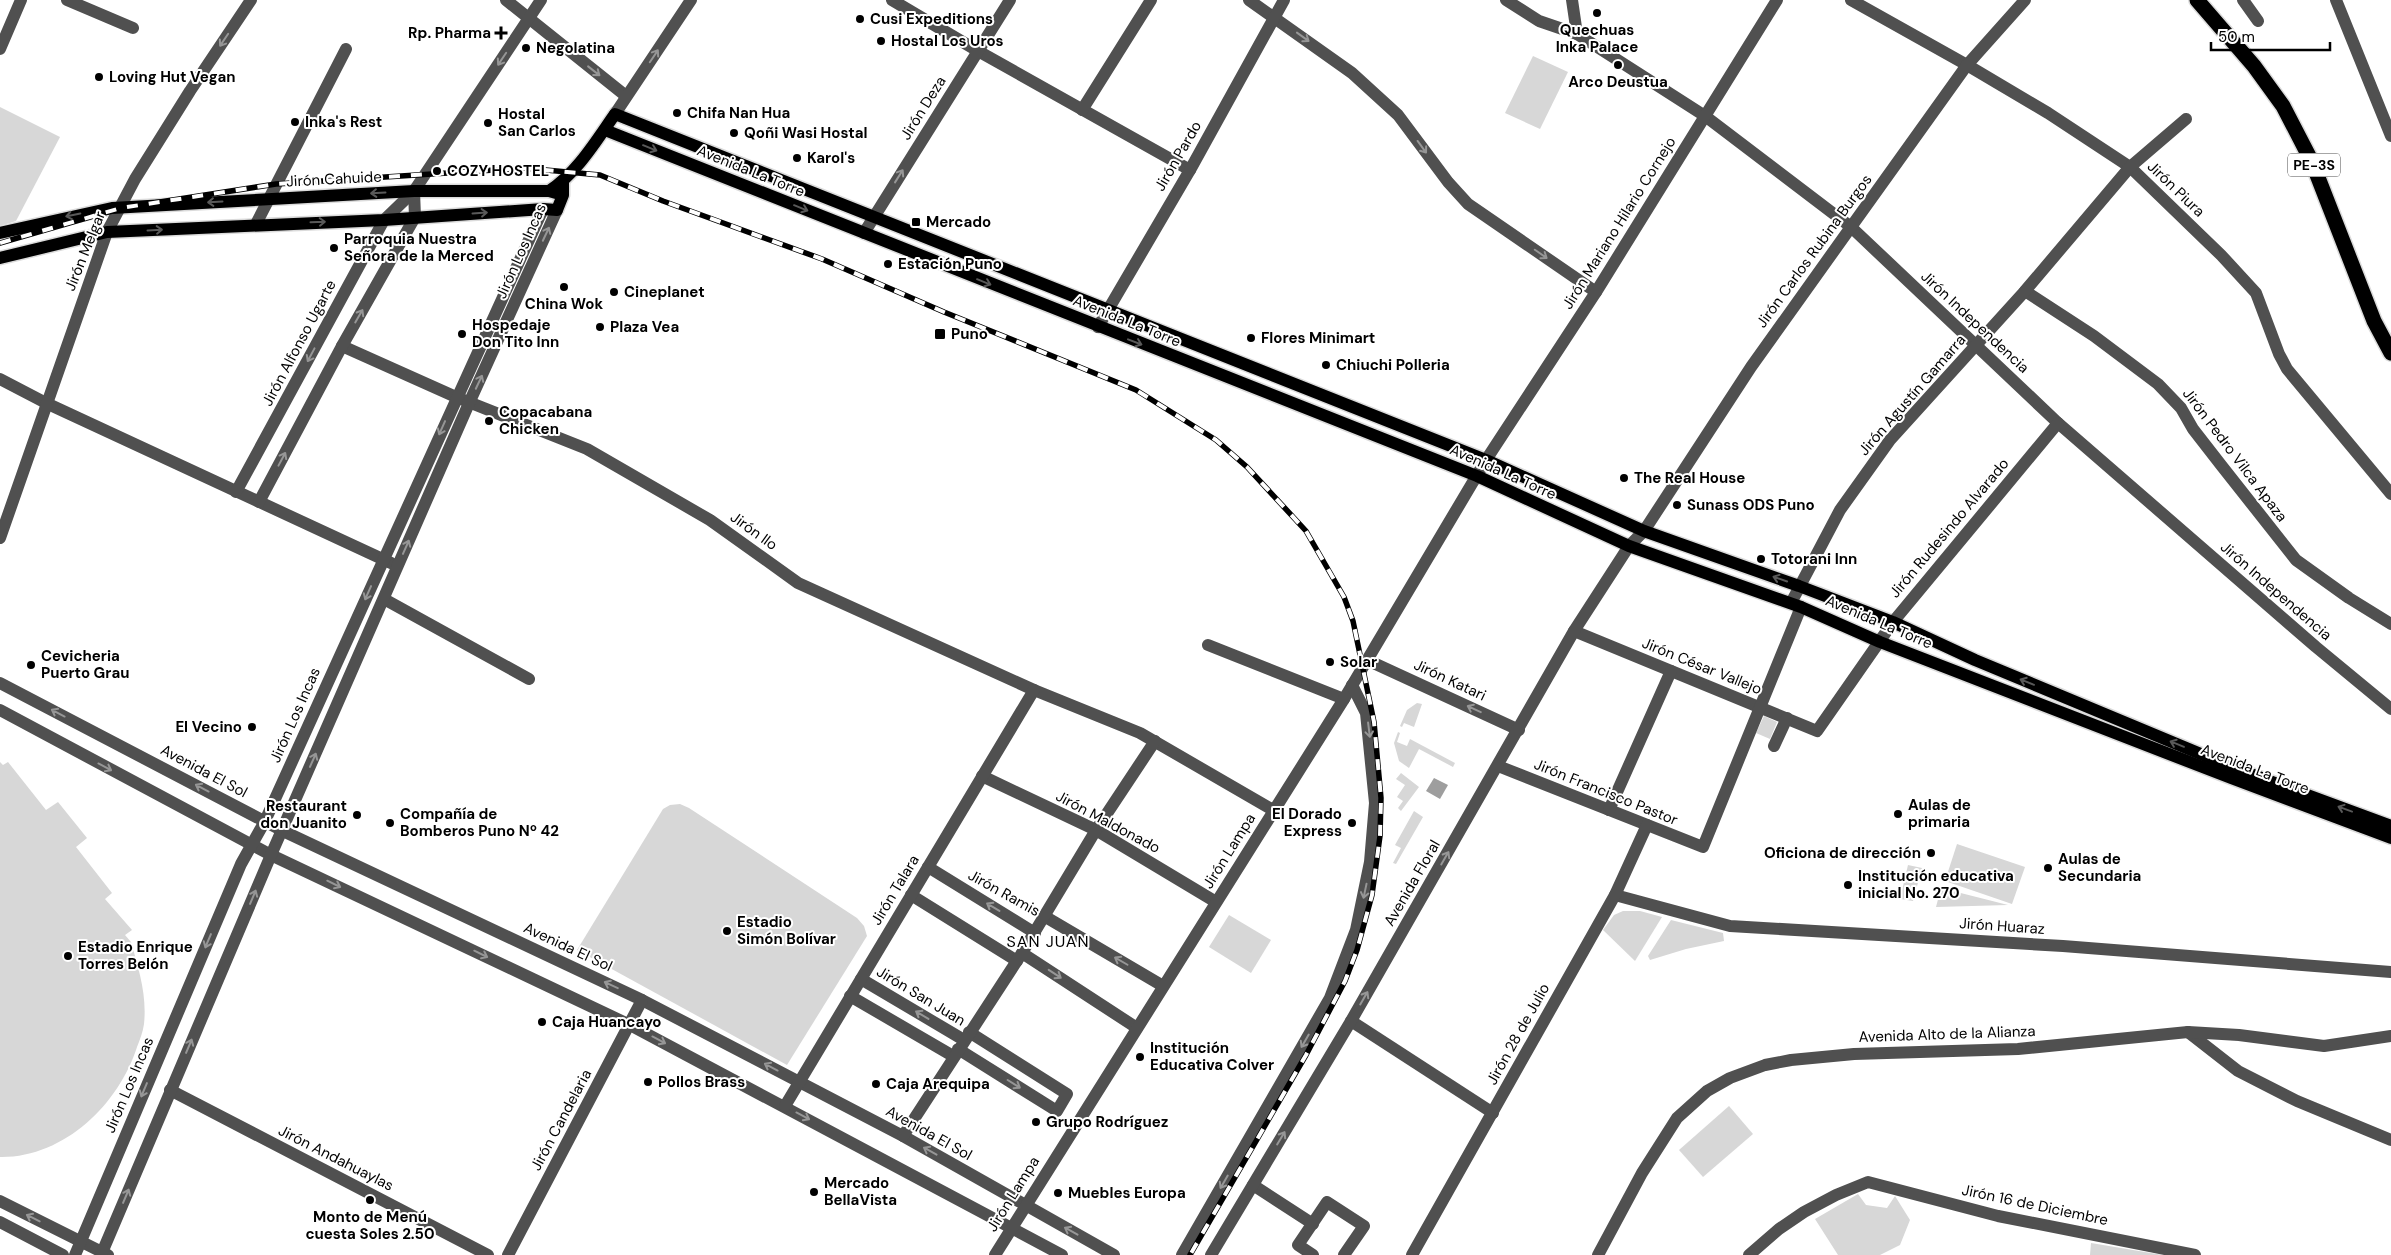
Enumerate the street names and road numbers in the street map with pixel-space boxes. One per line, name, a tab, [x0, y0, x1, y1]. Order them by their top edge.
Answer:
street label: Jirón Deza	[896, 72, 950, 144]
street label: Jirón Pardo	[1150, 117, 1206, 195]
street label: Jirón Mariano Hilario Cornejo	[1558, 133, 1680, 313]
street label: Avenida La Torre	[694, 140, 808, 202]
road number: PE-3S	[2288, 154, 2340, 176]
street label: Jirón Piura	[2143, 157, 2209, 221]
street label: Jirón Cahuide	[286, 167, 382, 191]
street label: Jirón Carlos Rubina Burgos	[1752, 170, 1876, 332]
street label: Jirón Los Incas	[491, 200, 551, 302]
street label: Jirón Melgar	[60, 208, 110, 294]
street label: Jirón Independencia	[1916, 266, 2034, 378]
street label: Jirón Alfonso Ugarte	[257, 276, 341, 410]
street label: Avenida La Torre	[1070, 290, 1184, 352]
street label: Jirón Agustín Gamarra	[1854, 330, 1970, 460]
street label: Jirón Pedro Vilca Apaza	[2178, 384, 2292, 526]
street label: Avenida La Torre	[1447, 440, 1559, 504]
street label: Jirón Rudesindo Alvarado	[1885, 454, 2013, 602]
street label: Jirón Ilo	[726, 507, 782, 555]
street label: Jirón Independencia	[2216, 537, 2336, 645]
street label: Avenida La Torre	[1822, 590, 1936, 654]
street label: Jirón César Vallejo	[1639, 633, 1765, 699]
street label: Jirón Katari	[1411, 655, 1489, 705]
street label: Jirón Los Incas	[265, 664, 325, 766]
street label: Avenida La Torre	[2198, 739, 2312, 799]
street label: Avenida El Sol	[157, 740, 251, 802]
street label: Jirón Francisco Pastor	[1531, 754, 1681, 830]
street label: Jirón Maldonado	[1052, 786, 1164, 858]
street label: Jirón Lampa	[1198, 810, 1260, 892]
street label: Avenida Floral	[1379, 836, 1445, 930]
street label: Jirón Talara	[866, 851, 924, 929]
street label: Jirón Ramis	[965, 865, 1043, 921]
street label: Jirón Huaraz	[1959, 913, 2045, 939]
street label: Avenida El Sol	[520, 918, 616, 976]
street label: Jirón San Juan	[873, 962, 969, 1030]
street label: Jirón 28 de Julio	[1482, 980, 1554, 1088]
street label: Avenida Alto de la Alianza	[1858, 1021, 2036, 1047]
street label: Jirón Los Incas	[100, 1034, 158, 1136]
street label: Jirón Candelaria	[526, 1066, 596, 1174]
street label: Avenida El Sol	[882, 1101, 976, 1165]
street label: Jirón Andahuaylas	[275, 1120, 397, 1196]
street label: Jirón Lampa	[982, 1153, 1044, 1235]
street label: Jirón 16 de Diciembre	[1960, 1180, 2110, 1230]

